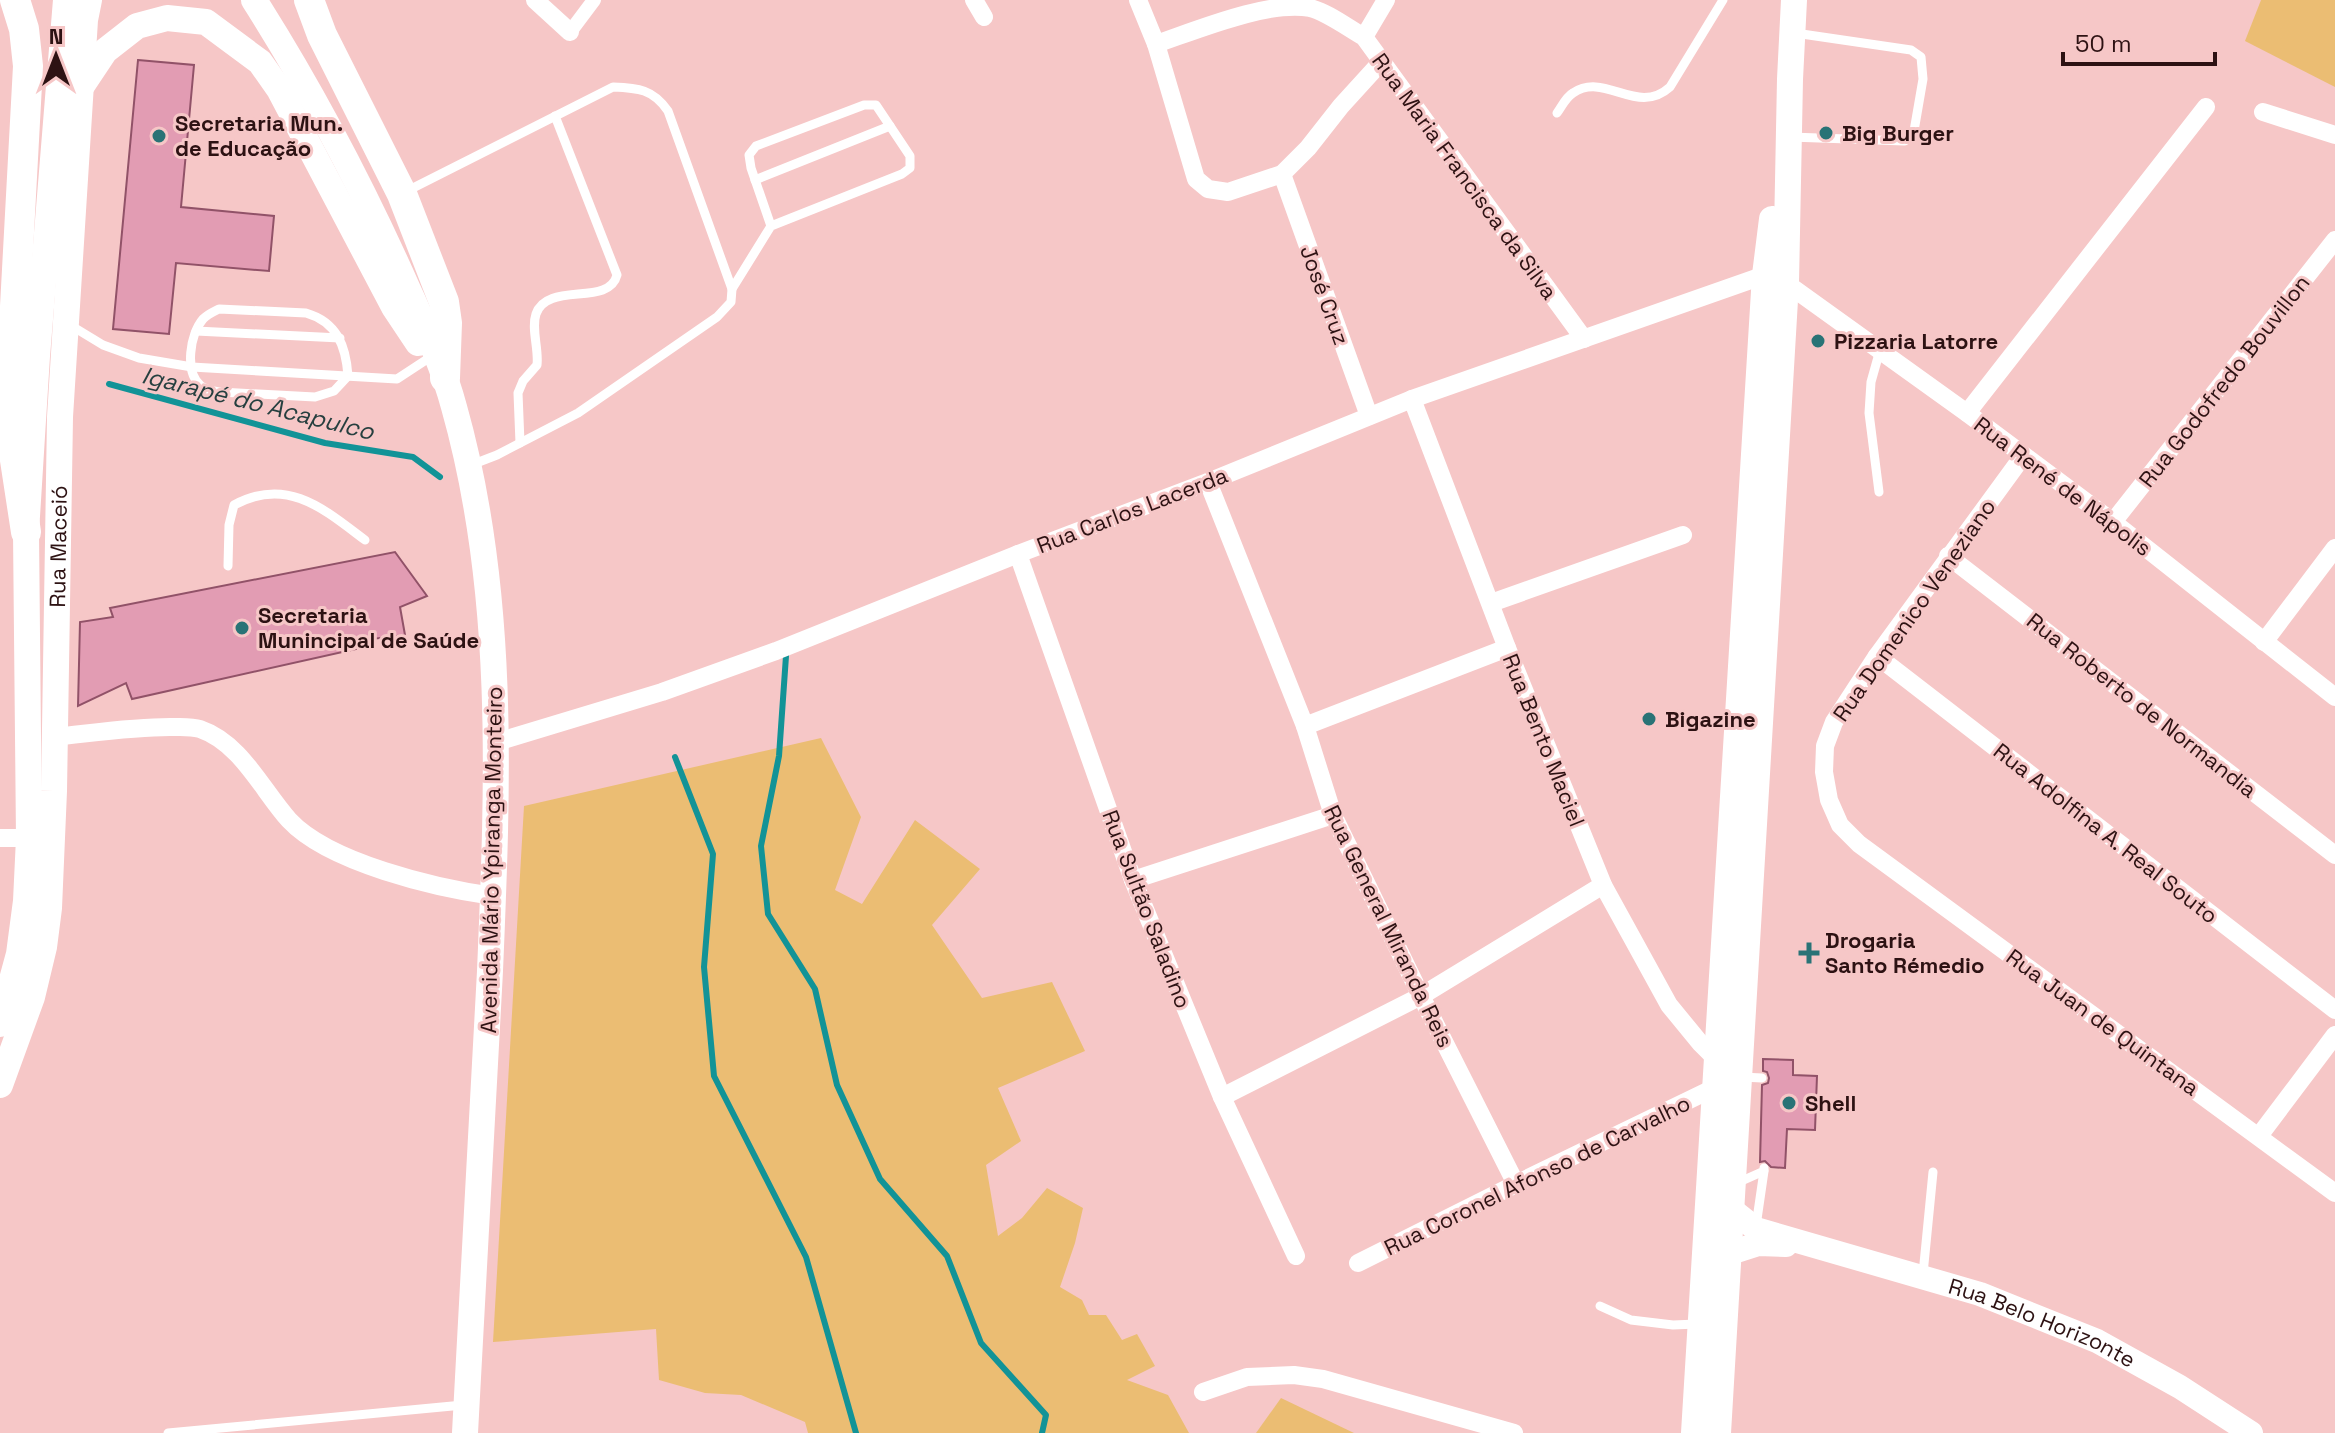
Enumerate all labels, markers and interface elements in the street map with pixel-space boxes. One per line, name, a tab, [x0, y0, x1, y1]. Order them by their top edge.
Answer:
north arrow	[16, 16, 96, 96]
scale bar	[2063, 16, 2215, 66]
text: N	[49, 22, 63, 50]
text: 50 m	[2075, 28, 2132, 59]
street label: Rua Maria Francisca da Silva	[1366, 47, 1564, 305]
place label: Secretaria Mun. de Educação	[175, 109, 343, 162]
place label: Big Burger	[1842, 119, 1954, 147]
marker: Big Burger	[1817, 124, 1835, 142]
marker: Secretaria Mun. de Educação	[150, 127, 168, 145]
street label: José Cruz	[1294, 241, 1356, 349]
street label: Rua Godofredo Bouvillon	[2132, 269, 2316, 493]
place label: Pizzaria Latorre	[1834, 327, 1998, 355]
marker: Pizzaria Latorre	[1809, 332, 1827, 350]
water label: Igarapé do Acapulco	[139, 359, 378, 447]
street label: Rua René de Nápolis	[1969, 410, 2157, 562]
street label: Rua Carlos Lacerda	[1033, 461, 1232, 559]
street label: Rua Maceió	[43, 485, 73, 608]
street label: Rua Domenico Veneziano	[1826, 493, 2002, 727]
place label: Secretaria Munincipal de Saúde	[258, 601, 479, 654]
street label: Rua Roberto de Normandia	[2021, 606, 2263, 804]
marker: Secretaria Munincipal de Saúde	[233, 619, 251, 637]
street label: Rua Bento Maciel	[1497, 650, 1591, 830]
street label: Avenida Mário Ypiranga Monteiro	[474, 686, 508, 1034]
place label: Bigazine	[1665, 705, 1756, 733]
marker: Bigazine	[1640, 710, 1658, 728]
street label: Rua Adolfina A. Real Souto	[1988, 737, 2224, 929]
street label: Rua General Miranda Reis	[1318, 800, 1460, 1052]
street label: Rua Sultão Saladino	[1096, 806, 1198, 1012]
place label: Drogaria Santo Rémedio	[1825, 926, 1984, 979]
street label: Rua Juan de Quintana	[2001, 943, 2205, 1102]
marker: Drogaria Santo Rémedio	[1800, 944, 1818, 962]
street label: Rua Coronel Afonso de Carvalho	[1379, 1088, 1695, 1262]
place label: Shell	[1805, 1089, 1856, 1117]
marker: Shell	[1780, 1094, 1798, 1112]
street label: Rua Belo Horizonte	[1945, 1272, 2141, 1374]

